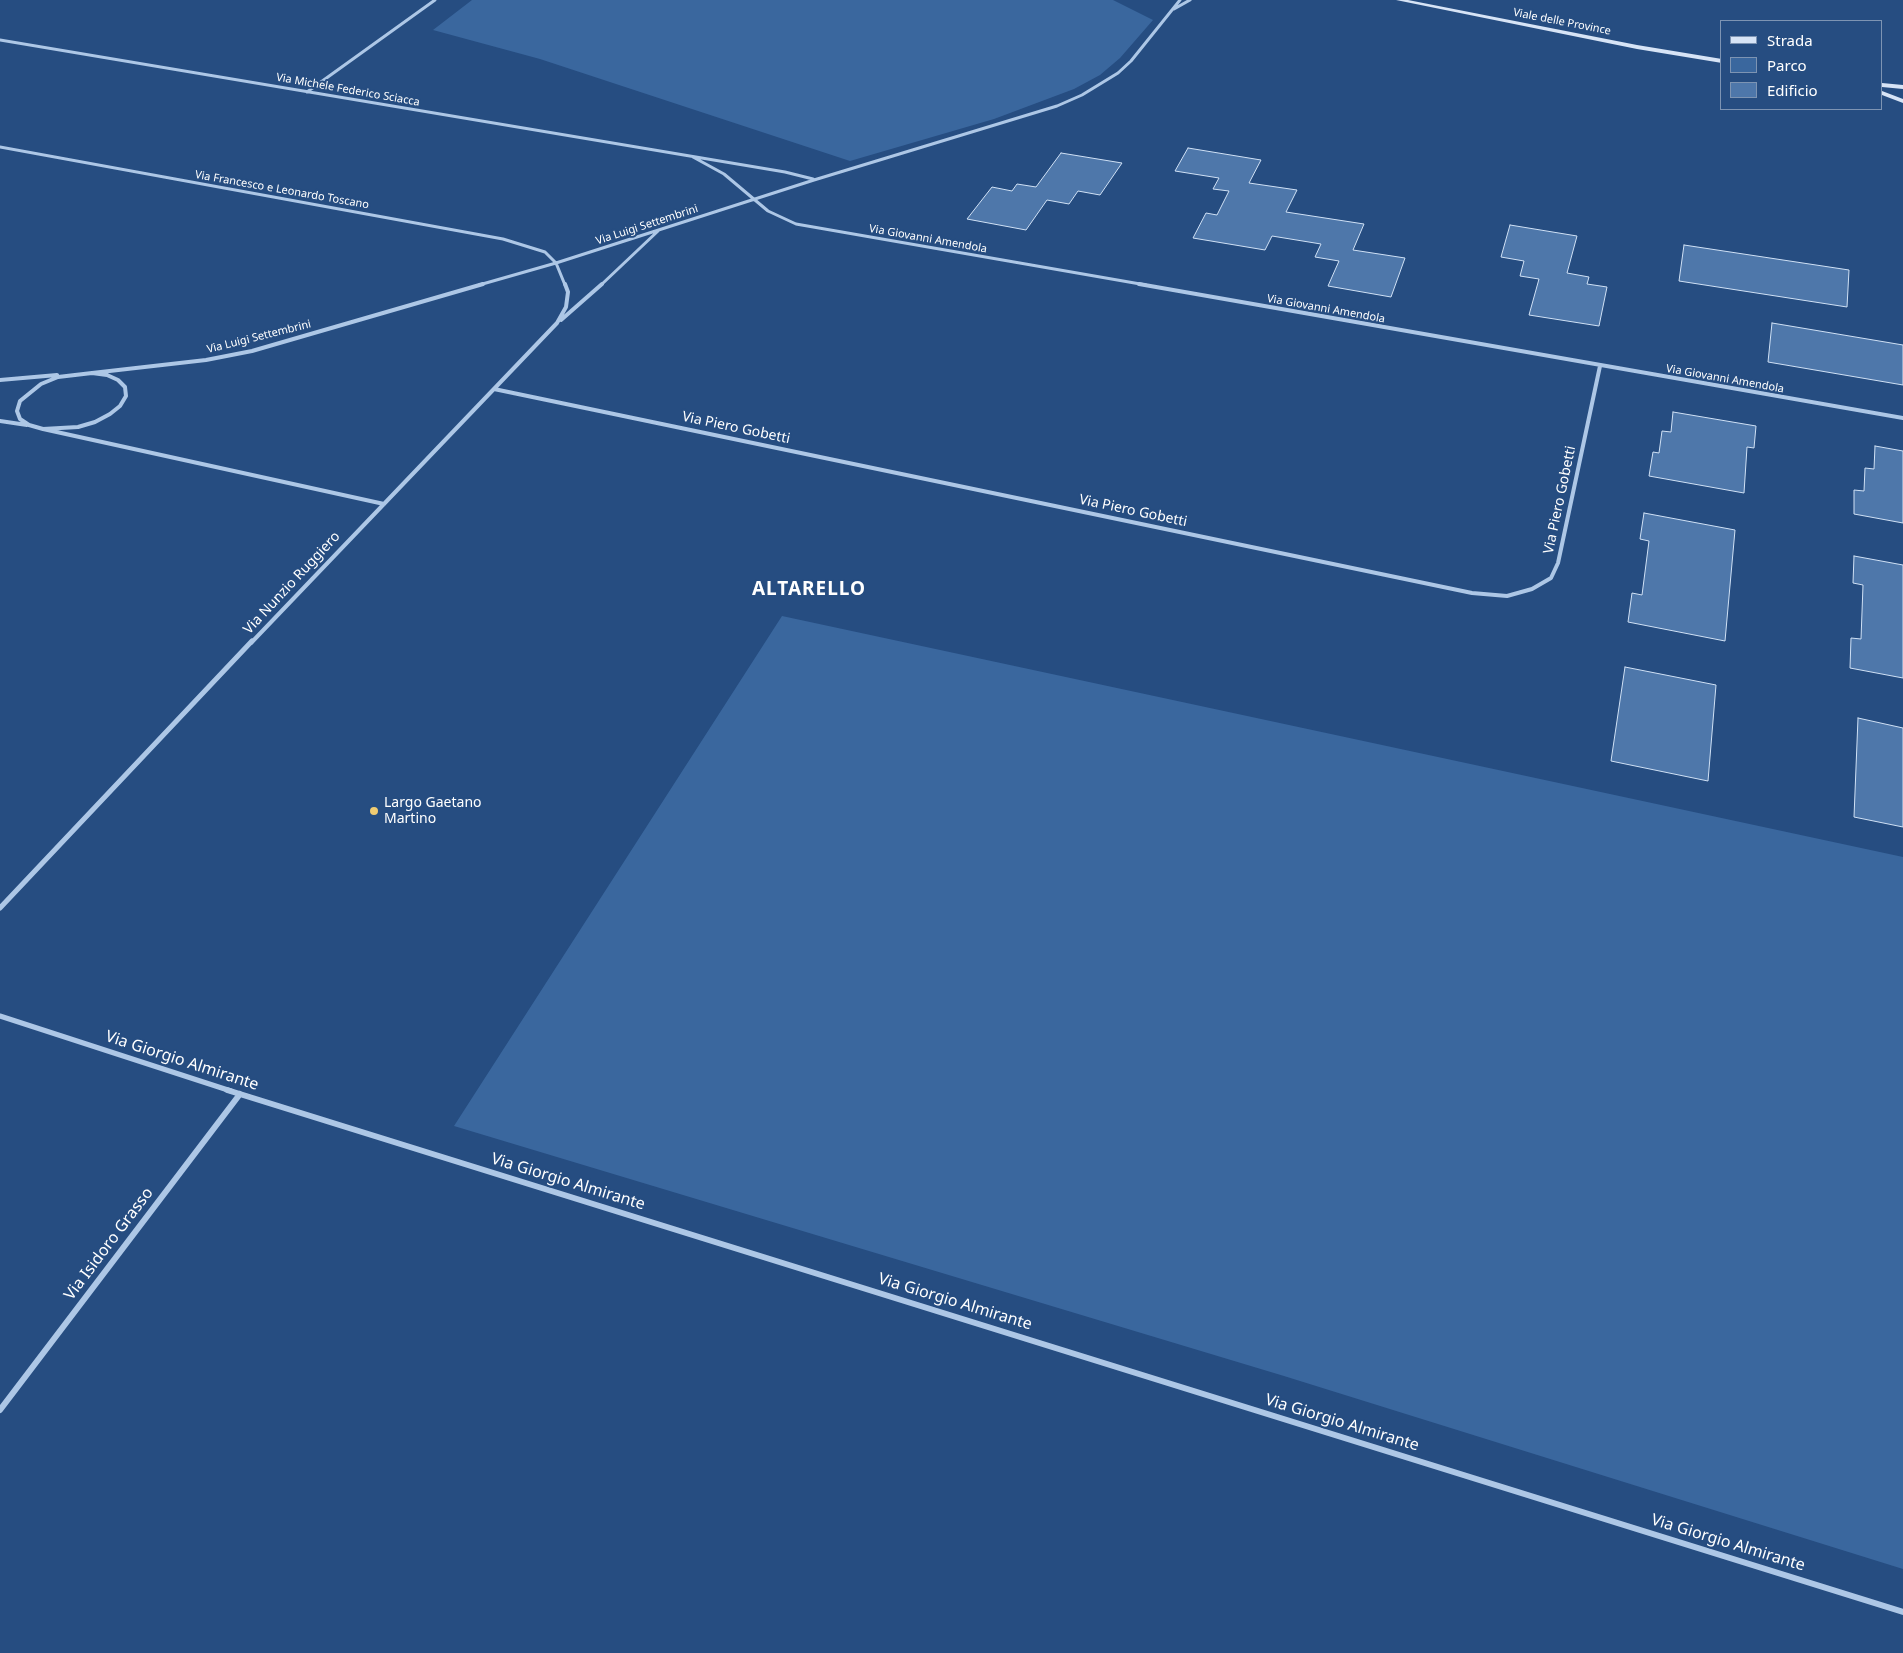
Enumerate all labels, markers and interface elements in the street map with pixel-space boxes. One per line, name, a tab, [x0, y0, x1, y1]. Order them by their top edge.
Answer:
street label: Viale delle Province	[1512, 6, 1612, 38]
legend	[1720, 20, 1883, 110]
text: Strada	[1767, 30, 1813, 50]
text: Parco	[1767, 55, 1807, 75]
street label: Via Michele Federico Sciacca	[275, 71, 421, 109]
text: Edificio	[1767, 80, 1818, 100]
street label: Via Francesco e Leonardo Toscano	[194, 168, 370, 212]
street label: Via Luigi Settembrini	[594, 202, 700, 248]
street label: Via Giovanni Amendola	[868, 222, 988, 256]
street label: Via Giovanni Amendola	[1266, 292, 1386, 326]
street label: Via Luigi Settembrini	[206, 318, 312, 356]
street label: Via Giovanni Amendola	[1665, 362, 1785, 396]
street label: Via Piero Gobetti	[680, 408, 792, 448]
street label: Via Piero Gobetti	[1540, 444, 1580, 556]
street label: Via Piero Gobetti	[1077, 491, 1189, 531]
street label: Via Nunzio Ruggiero	[240, 528, 344, 638]
district label: ALTARELLO	[751, 579, 867, 601]
place label: Largo Gaetano Martino	[384, 795, 482, 828]
marker: Largo Gaetano Martino	[368, 805, 380, 817]
street label: Via Giorgio Almirante	[103, 1027, 261, 1095]
street label: Via Giorgio Almirante	[489, 1149, 647, 1215]
street label: Via Isidoro Grasso	[61, 1184, 157, 1304]
street label: Via Giorgio Almirante	[876, 1269, 1034, 1335]
street label: Via Giorgio Almirante	[1263, 1390, 1421, 1456]
street label: Via Giorgio Almirante	[1649, 1510, 1807, 1576]

